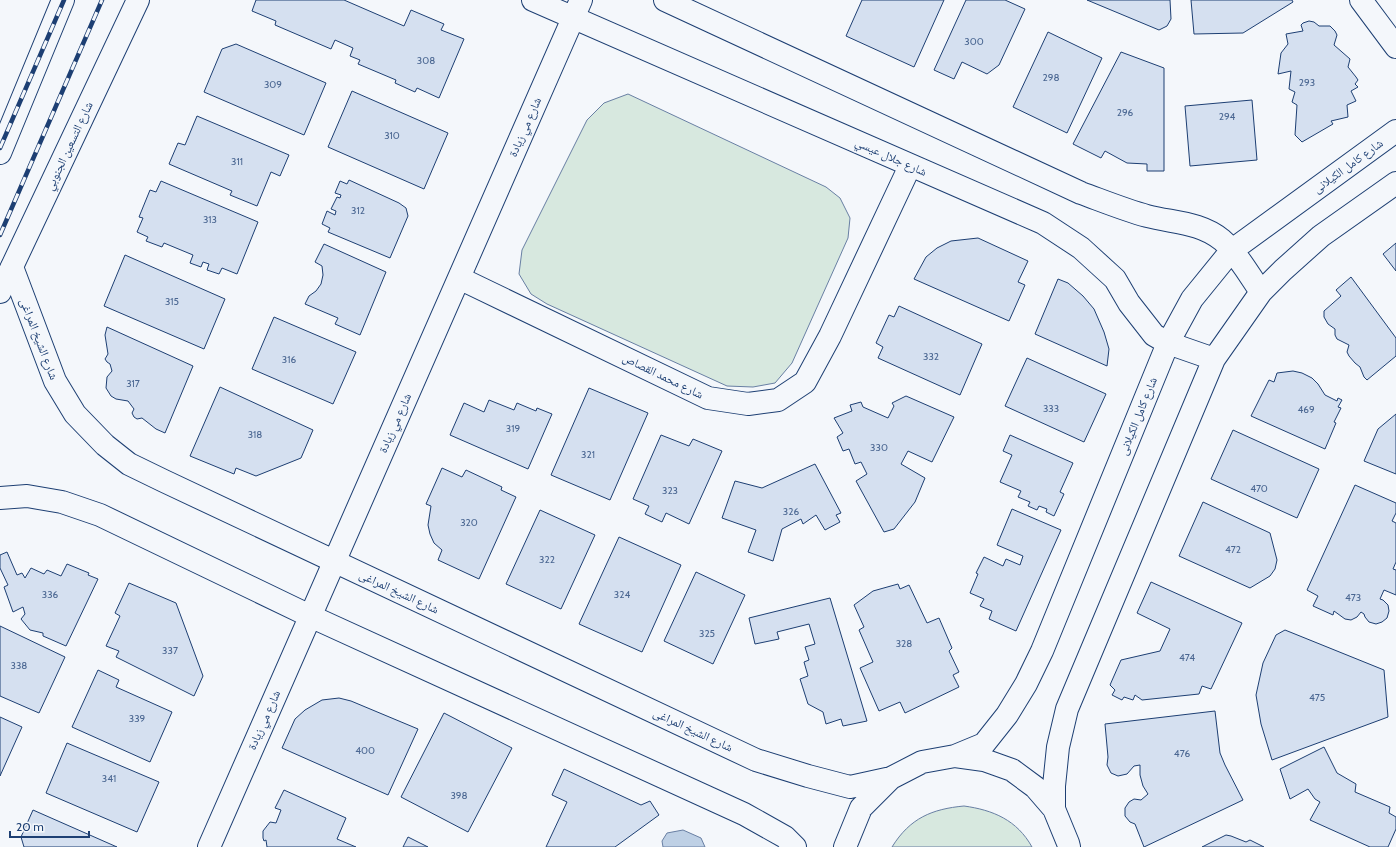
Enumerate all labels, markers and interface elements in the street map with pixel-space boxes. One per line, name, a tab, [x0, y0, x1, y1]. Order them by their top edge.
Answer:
house number: 300	[964, 35, 984, 48]
house number: 308	[417, 54, 435, 67]
house number: 298	[1043, 71, 1059, 84]
house number: 293	[1299, 76, 1315, 89]
house number: 309	[264, 78, 282, 91]
street label: شارع مي زيادة	[505, 95, 547, 160]
street label: شارع التسعين الجنوبي	[41, 99, 98, 194]
house number: 296	[1117, 106, 1134, 119]
house number: 294	[1219, 110, 1236, 123]
house number: 310	[384, 129, 400, 142]
street label: شارع جلال عيسي	[852, 134, 929, 182]
street label: شارع كامل الكيلانى	[1310, 135, 1386, 197]
house number: 311	[231, 155, 243, 168]
house number: 312	[351, 204, 365, 217]
house number: 313	[203, 213, 217, 226]
house number: 315	[165, 295, 179, 308]
street label: شارع الشيخ المراغى	[16, 296, 62, 382]
street label: شارع محمد القصاص	[620, 350, 706, 402]
house number: 332	[923, 350, 939, 363]
house number: 316	[282, 353, 296, 366]
street label: شارع كامل الكيلانى	[1115, 374, 1161, 457]
house number: 317	[126, 377, 140, 390]
street label: شارع مي زيادة	[375, 391, 417, 456]
house number: 333	[1043, 402, 1059, 415]
house number: 469	[1297, 403, 1315, 416]
house number: 319	[506, 422, 520, 435]
house number: 318	[248, 428, 262, 441]
house number: 330	[870, 441, 888, 454]
house number: 321	[581, 448, 595, 461]
house number: 470	[1250, 482, 1268, 495]
house number: 323	[662, 484, 678, 497]
house number: 326	[783, 505, 799, 518]
house number: 320	[460, 516, 478, 529]
house number: 472	[1225, 543, 1241, 556]
house number: 322	[539, 553, 555, 566]
street label: شارع الشيخ المراغى	[357, 567, 442, 618]
house number: 336	[42, 588, 59, 601]
house number: 324	[614, 588, 630, 601]
house number: 473	[1345, 591, 1361, 604]
house number: 325	[699, 627, 715, 640]
house number: 328	[896, 637, 912, 650]
house number: 337	[162, 644, 178, 657]
house number: 474	[1179, 651, 1195, 664]
house number: 338	[11, 659, 27, 672]
street label: شارع مي زيادة	[244, 688, 286, 753]
house number: 475	[1309, 691, 1325, 704]
street label: شارع الشيخ المراغى	[651, 705, 736, 756]
house number: 339	[129, 712, 146, 725]
house number: 400	[355, 744, 375, 757]
house number: 476	[1174, 747, 1190, 760]
house number: 341	[102, 772, 116, 785]
house number: 398	[450, 789, 468, 802]
scale bar	[10, 813, 89, 839]
text: 20 m	[16, 819, 44, 834]

